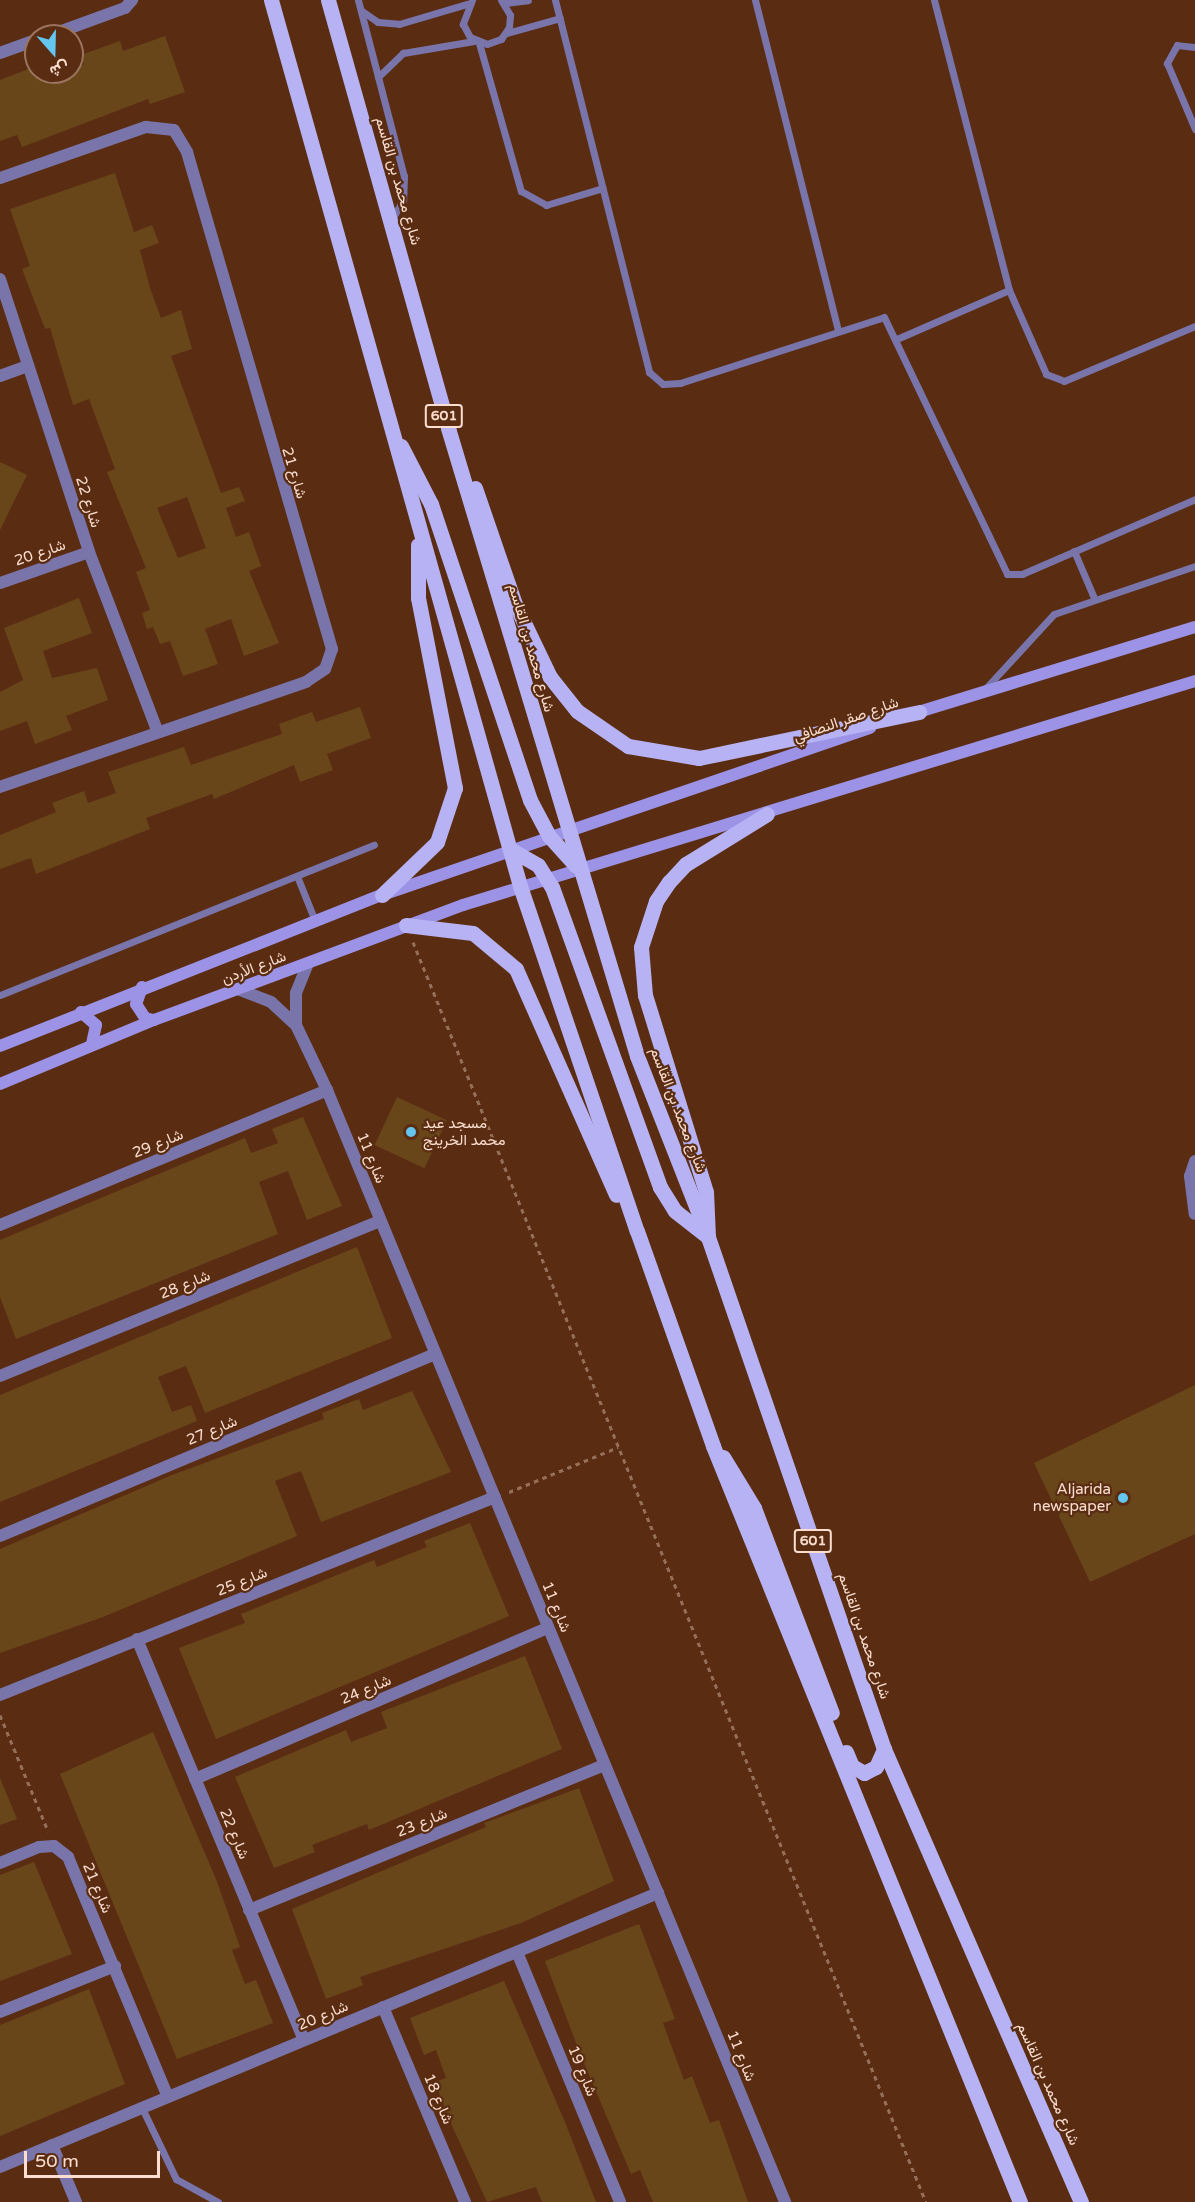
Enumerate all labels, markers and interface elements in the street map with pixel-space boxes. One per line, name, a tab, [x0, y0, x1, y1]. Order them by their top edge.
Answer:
north arrow	[24, 24, 84, 84]
text: ش	[47, 56, 72, 82]
street label: شارع محمد بن القاسم	[371, 115, 425, 247]
road number: 601	[424, 405, 464, 427]
street label: شارع 21	[278, 445, 310, 501]
street label: شارع 22	[71, 474, 105, 530]
street label: شارع 20	[12, 536, 68, 570]
street label: شارع محمد بن القاسم	[504, 582, 558, 714]
street label: شارع صقر النصافي	[791, 694, 901, 746]
street label: شارع الأردن	[219, 948, 289, 988]
street label: شارع محمد بن القاسم	[646, 1045, 710, 1175]
place label: مسجد عيد محمد الخرينج	[423, 1114, 506, 1149]
marker: مسجد عيد محمد الخرينج	[404, 1125, 418, 1139]
street label: شارع 29	[130, 1126, 186, 1162]
street label: شارع 11	[353, 1130, 389, 1186]
street label: شارع 28	[157, 1267, 213, 1303]
street label: شارع 27	[184, 1412, 240, 1450]
place label: Aljarida newspaper	[1033, 1480, 1111, 1515]
marker: Aljarida newspaper	[1116, 1491, 1130, 1505]
road number: 601	[794, 1530, 832, 1552]
street label: شارع 25	[214, 1564, 270, 1600]
street label: شارع محمد بن القاسم	[834, 1570, 894, 1702]
street label: شارع 11	[538, 1579, 574, 1635]
street label: شارع 24	[338, 1671, 394, 1709]
street label: شارع 23	[394, 1805, 450, 1841]
street label: شارع 22	[215, 1806, 253, 1862]
street label: شارع 21	[78, 1860, 116, 1916]
street label: شارع 20	[295, 1997, 351, 2035]
street label: شارع محمد بن القاسم	[1013, 2020, 1083, 2148]
street label: شارع 11	[723, 2028, 759, 2084]
street label: شارع 19	[564, 2043, 600, 2099]
street label: شارع 18	[419, 2071, 457, 2127]
scale bar	[27, 2139, 164, 2177]
text: 50 m	[35, 2150, 79, 2172]

